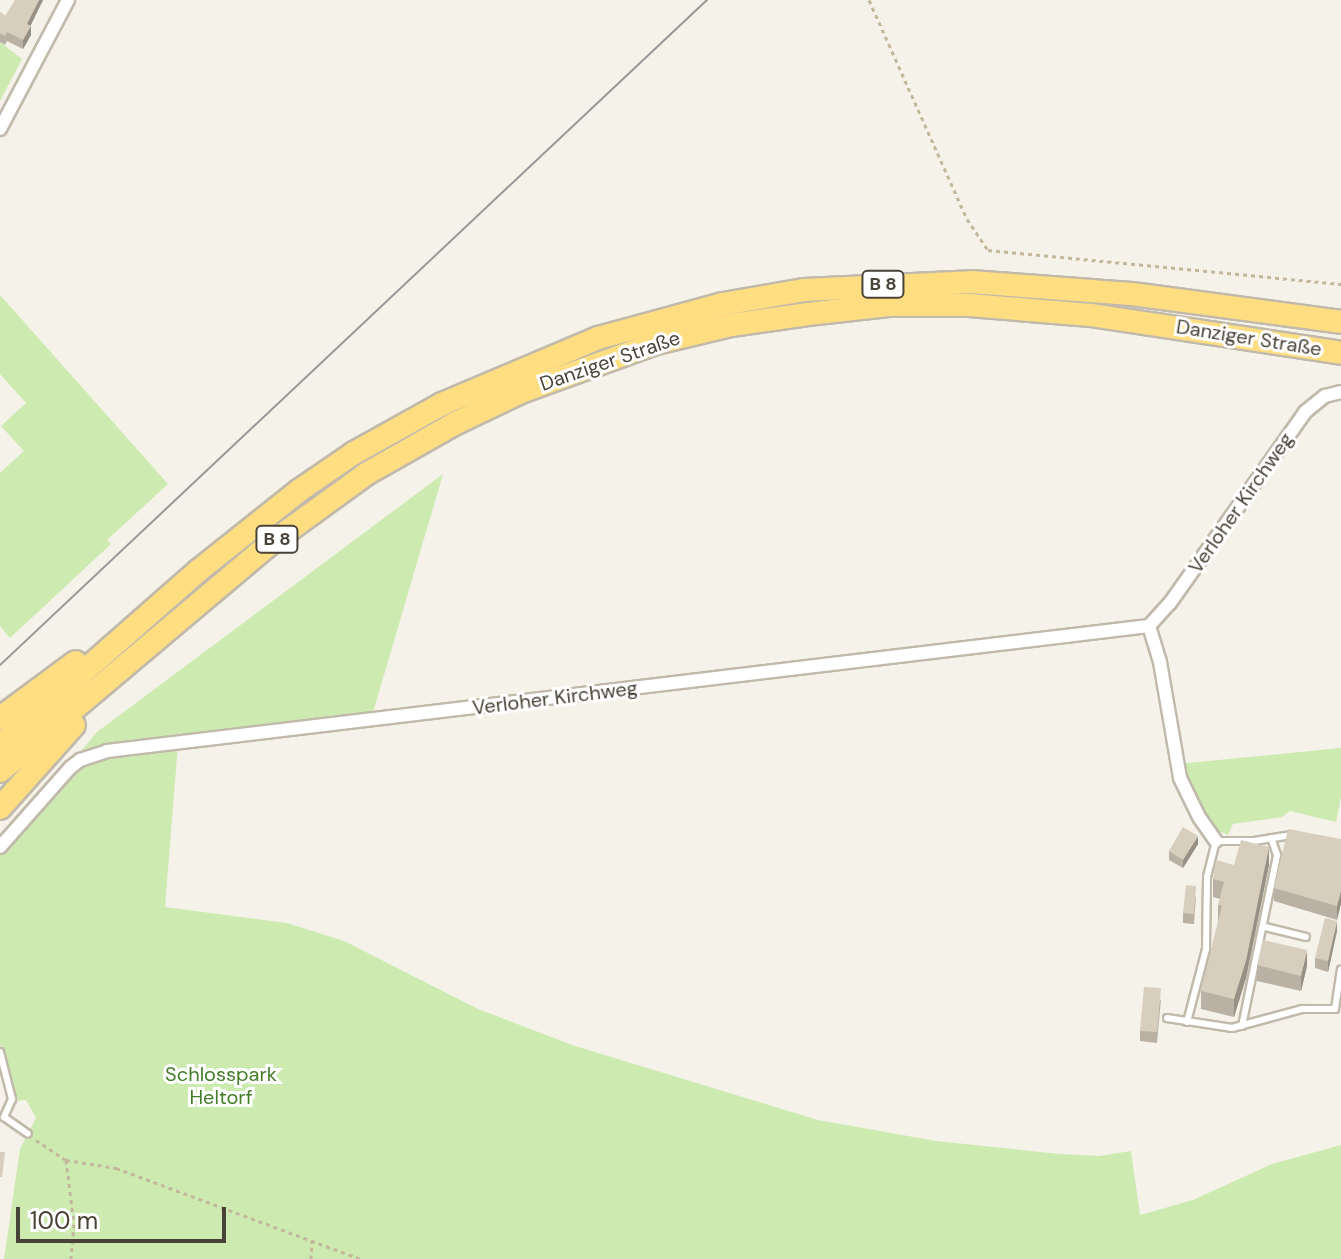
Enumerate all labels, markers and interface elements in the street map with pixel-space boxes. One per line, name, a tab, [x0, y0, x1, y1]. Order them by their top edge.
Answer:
road number: B 8	[861, 270, 905, 298]
street label: Danziger Straße	[1175, 315, 1323, 361]
street label: Danziger Straße	[537, 326, 683, 396]
street label: Verloher Kirchweg	[1183, 428, 1299, 578]
road number: B 8	[255, 525, 299, 553]
street label: Verloher Kirchweg	[471, 676, 639, 720]
park label: Schlosspark Heltorf	[165, 1062, 277, 1109]
scale bar	[20, 1191, 230, 1241]
text: 100 m	[30, 1205, 98, 1236]

